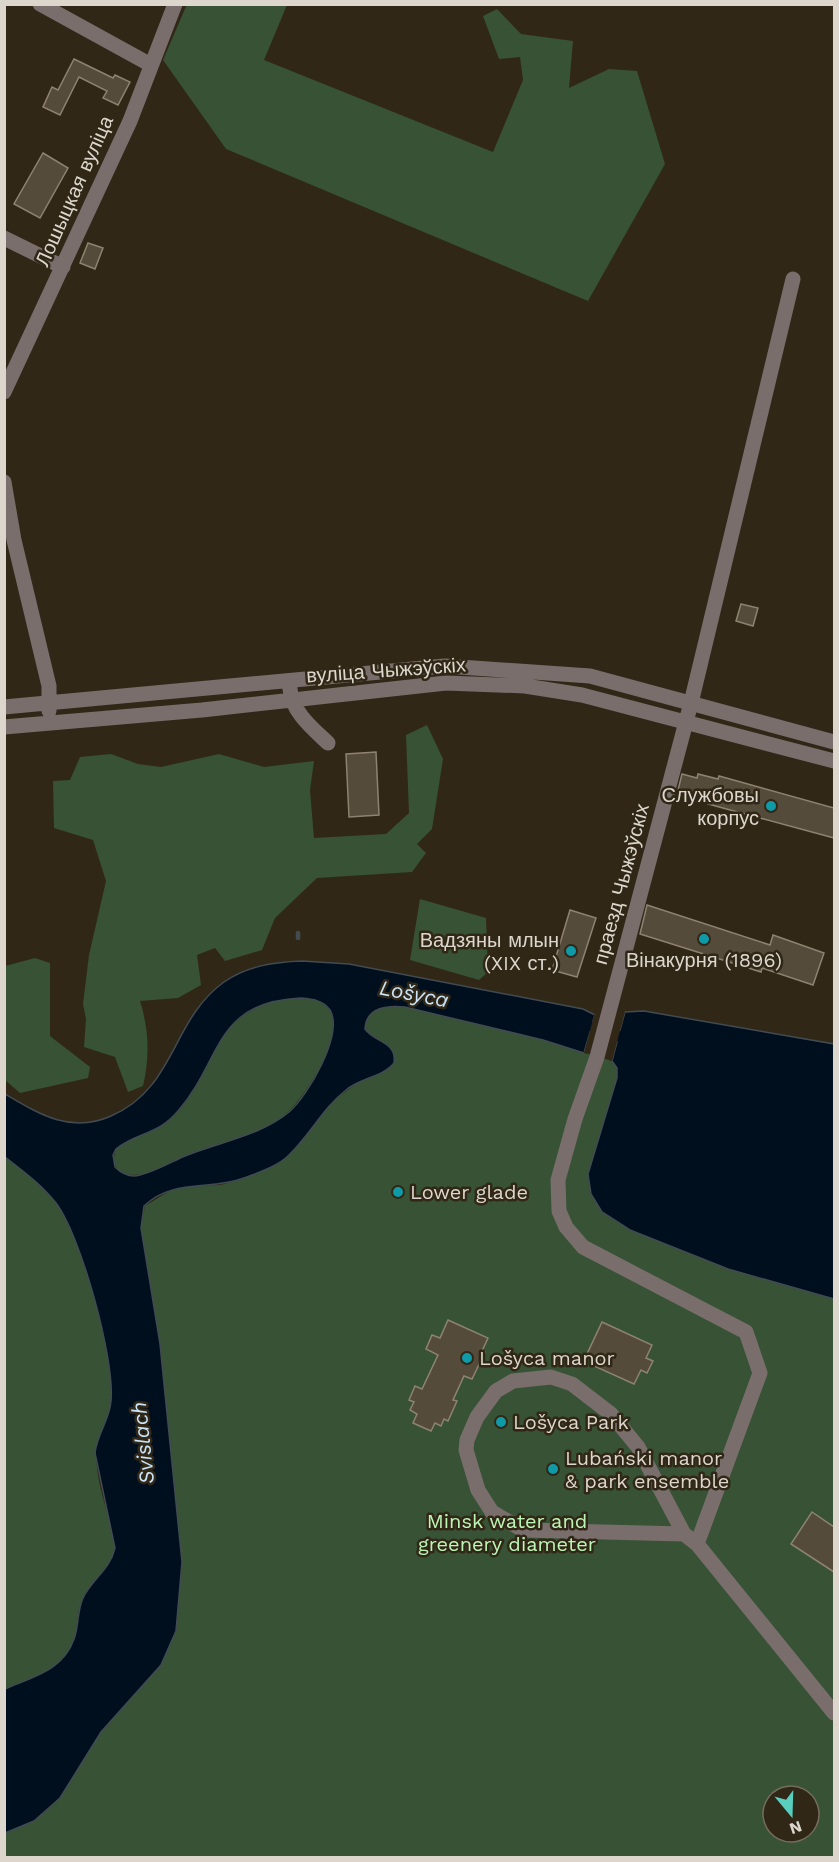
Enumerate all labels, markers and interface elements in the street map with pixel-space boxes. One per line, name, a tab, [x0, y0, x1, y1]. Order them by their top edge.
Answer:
street label: Лошыцкая вуліца	[30, 111, 118, 270]
street label: вуліца Чыжэўскіх	[305, 652, 467, 688]
place label: Службовы корпус	[661, 783, 759, 830]
marker: Службовы корпус	[764, 799, 778, 813]
street label: праезд Чыжэўскіх	[588, 801, 654, 967]
place label: Вадзяны млын (XIX ст.)	[420, 928, 559, 975]
marker: Вінакурня (1896)	[697, 932, 711, 946]
marker: Вадзяны млын (XIX ст.)	[564, 944, 578, 958]
place label: Вінакурня (1896)	[626, 948, 782, 972]
water label: Lošyca	[377, 975, 451, 1012]
place label: Lower glade	[410, 1180, 528, 1204]
marker: Lower glade	[391, 1185, 405, 1199]
place label: Lošyca manor	[479, 1346, 615, 1370]
marker: Lošyca manor	[460, 1351, 474, 1365]
water label: Svislach	[126, 1401, 159, 1486]
place label: Lošyca Park	[513, 1410, 629, 1434]
marker: Lošyca Park	[494, 1415, 508, 1429]
place label: Lubański manor & park ensemble	[565, 1446, 729, 1493]
marker: Lubański manor & park ensemble	[546, 1462, 560, 1476]
park label: Minsk water and greenery diameter	[418, 1509, 596, 1556]
north arrow	[761, 1784, 821, 1844]
text: N	[787, 1817, 804, 1839]

